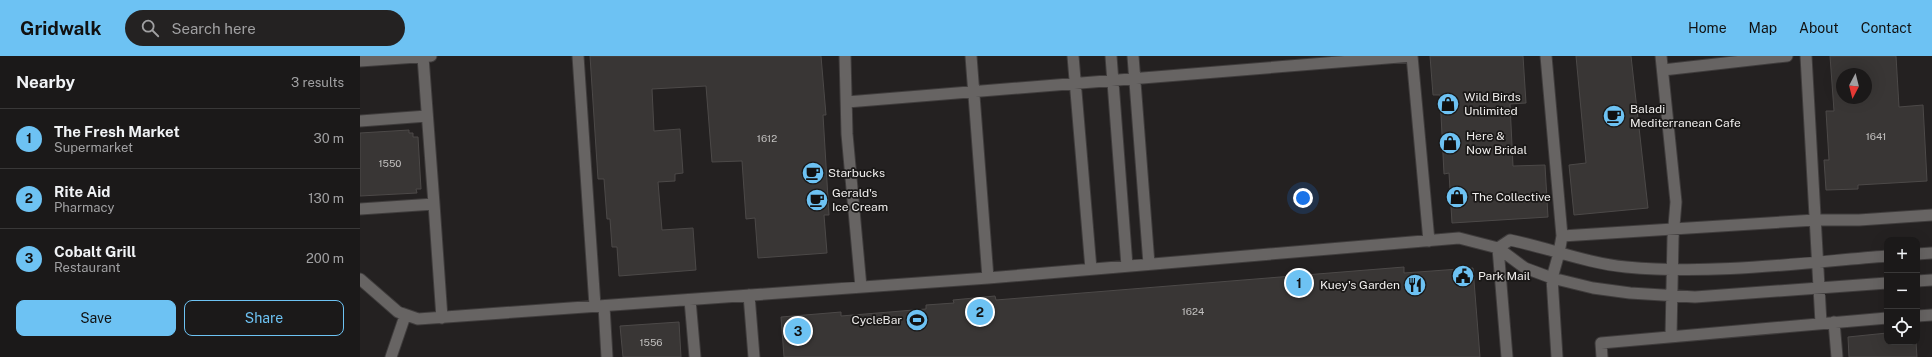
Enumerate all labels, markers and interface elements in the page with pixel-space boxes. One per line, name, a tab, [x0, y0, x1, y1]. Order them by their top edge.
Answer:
search box	[125, 10, 405, 46]
text: Gridwalk	[20, 17, 101, 39]
icon: search	[139, 17, 161, 39]
text: Search here	[171, 20, 256, 37]
text: Home	[1688, 20, 1727, 36]
text: Map	[1749, 20, 1777, 36]
text: About	[1799, 20, 1839, 36]
text: Contact	[1861, 20, 1912, 36]
north arrow	[1836, 68, 1872, 104]
text: Nearby	[16, 72, 75, 92]
text: 3 results	[291, 75, 344, 90]
place label: Wild Birds Unlimited	[1464, 90, 1521, 118]
shop icon: Wild Birds Unlimited	[1435, 91, 1461, 117]
place label: Baladi Mediterranean Cafe	[1630, 102, 1741, 130]
cafe icon: Baladi Mediterranean Cafe	[1601, 103, 1627, 129]
text: The Fresh Market	[54, 123, 180, 140]
place label: Here & Now Bridal	[1466, 129, 1527, 157]
shop icon: Here & Now Bridal	[1437, 130, 1463, 156]
house number: 1641	[1866, 130, 1886, 142]
text: 1	[26, 131, 32, 146]
text: 30 m	[314, 131, 344, 146]
house number: 1612	[757, 132, 777, 144]
text: Supermarket	[54, 140, 133, 155]
house number: 1550	[378, 157, 402, 169]
cafe icon: Starbucks	[800, 160, 826, 186]
place label: Starbucks	[828, 166, 885, 180]
text: Rite Aid	[54, 183, 110, 200]
shop icon: The Collective	[1444, 184, 1470, 210]
place label: Gerald's Ice Cream	[832, 186, 888, 214]
cafe icon: Gerald's Ice Cream	[804, 187, 830, 213]
your location	[1293, 188, 1313, 208]
place label: The Collective	[1472, 190, 1551, 204]
text: 2	[25, 191, 33, 206]
text: 130 m	[308, 191, 344, 206]
text: Pharmacy	[54, 200, 114, 215]
map controls	[1884, 237, 1920, 345]
button: +	[1884, 237, 1920, 273]
text: Cobalt Grill	[54, 243, 136, 260]
text: 3	[25, 251, 33, 266]
text: 200 m	[306, 251, 344, 266]
text: Restaurant	[54, 260, 120, 275]
public building icon: Park Mail	[1450, 263, 1476, 289]
pin: 1	[1286, 268, 1312, 298]
place label: Park Mail	[1478, 269, 1531, 283]
restaurant icon: Kuey's Garden	[1402, 272, 1428, 298]
button: −	[1884, 273, 1920, 309]
place label: Kuey's Garden	[1320, 278, 1400, 292]
pin: 2	[967, 297, 993, 327]
button: Save	[16, 300, 176, 336]
button: Share	[184, 300, 344, 336]
house number: 1624	[1182, 305, 1204, 317]
sports icon: CycleBar	[904, 307, 930, 333]
button: locate	[1884, 309, 1920, 345]
place label: CycleBar	[852, 313, 902, 327]
pin: 3	[785, 316, 811, 346]
house number: 1556	[639, 336, 663, 348]

